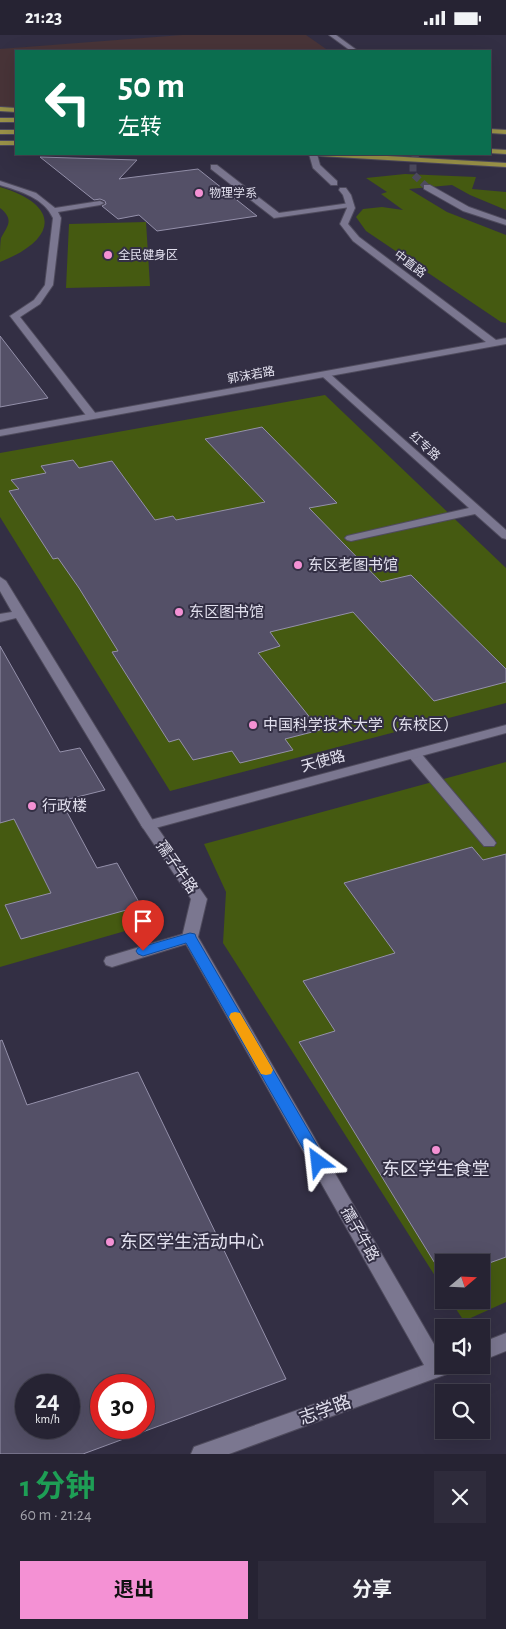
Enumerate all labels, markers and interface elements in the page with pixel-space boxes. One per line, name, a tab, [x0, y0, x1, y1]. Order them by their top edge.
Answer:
text: 21:23	[25, 8, 62, 27]
text: 50 m	[118, 69, 185, 104]
icon: left	[35, 70, 100, 135]
text: 左转	[118, 116, 162, 138]
place label: 物理学系	[209, 186, 257, 199]
marker: 物理学系	[193, 187, 205, 199]
place label: 全民健身区	[118, 248, 178, 261]
street label: 中直路	[392, 248, 429, 280]
marker: 全民健身区	[102, 249, 114, 261]
street label: 郭沫若路	[226, 364, 276, 385]
street label: 红专路	[408, 429, 443, 463]
place label: 东区老图书馆	[308, 557, 398, 573]
marker: 东区老图书馆	[292, 559, 304, 571]
place label: 东区图书馆	[189, 604, 264, 620]
marker: 东区图书馆	[173, 606, 185, 618]
place label: 中国科学技术大学（东校区）	[263, 716, 458, 733]
marker: 中国科学技术大学（东校区）	[247, 719, 259, 731]
street label: 天使路	[299, 746, 347, 775]
place label: 行政楼	[42, 798, 87, 814]
marker: 行政楼	[26, 800, 38, 812]
street label: 孺子牛路	[153, 838, 201, 896]
pin	[122, 900, 164, 951]
icon: arrive	[129, 907, 157, 935]
position arrow	[291, 1135, 343, 1187]
marker: 东区学生食堂	[430, 1144, 442, 1156]
place label: 东区学生食堂	[382, 1159, 490, 1179]
street label: 孺子牛路	[338, 1204, 382, 1264]
place label: 东区学生活动中心	[120, 1232, 264, 1252]
marker: 东区学生活动中心	[104, 1236, 116, 1248]
north arrow	[435, 1254, 490, 1309]
map controls	[435, 1254, 490, 1439]
button: sound	[435, 1319, 490, 1374]
speed limit sign: 30	[90, 1374, 155, 1439]
button: search	[435, 1384, 490, 1439]
text: 24	[35, 1388, 60, 1413]
street label: 志学路	[296, 1391, 354, 1429]
text: km/h	[35, 1413, 60, 1425]
button: close	[434, 1471, 486, 1523]
text: 1 分钟	[20, 1472, 95, 1502]
text: 60 m · 21:24	[20, 1507, 92, 1523]
button: 退出	[20, 1561, 248, 1619]
button: 分享	[258, 1561, 486, 1619]

